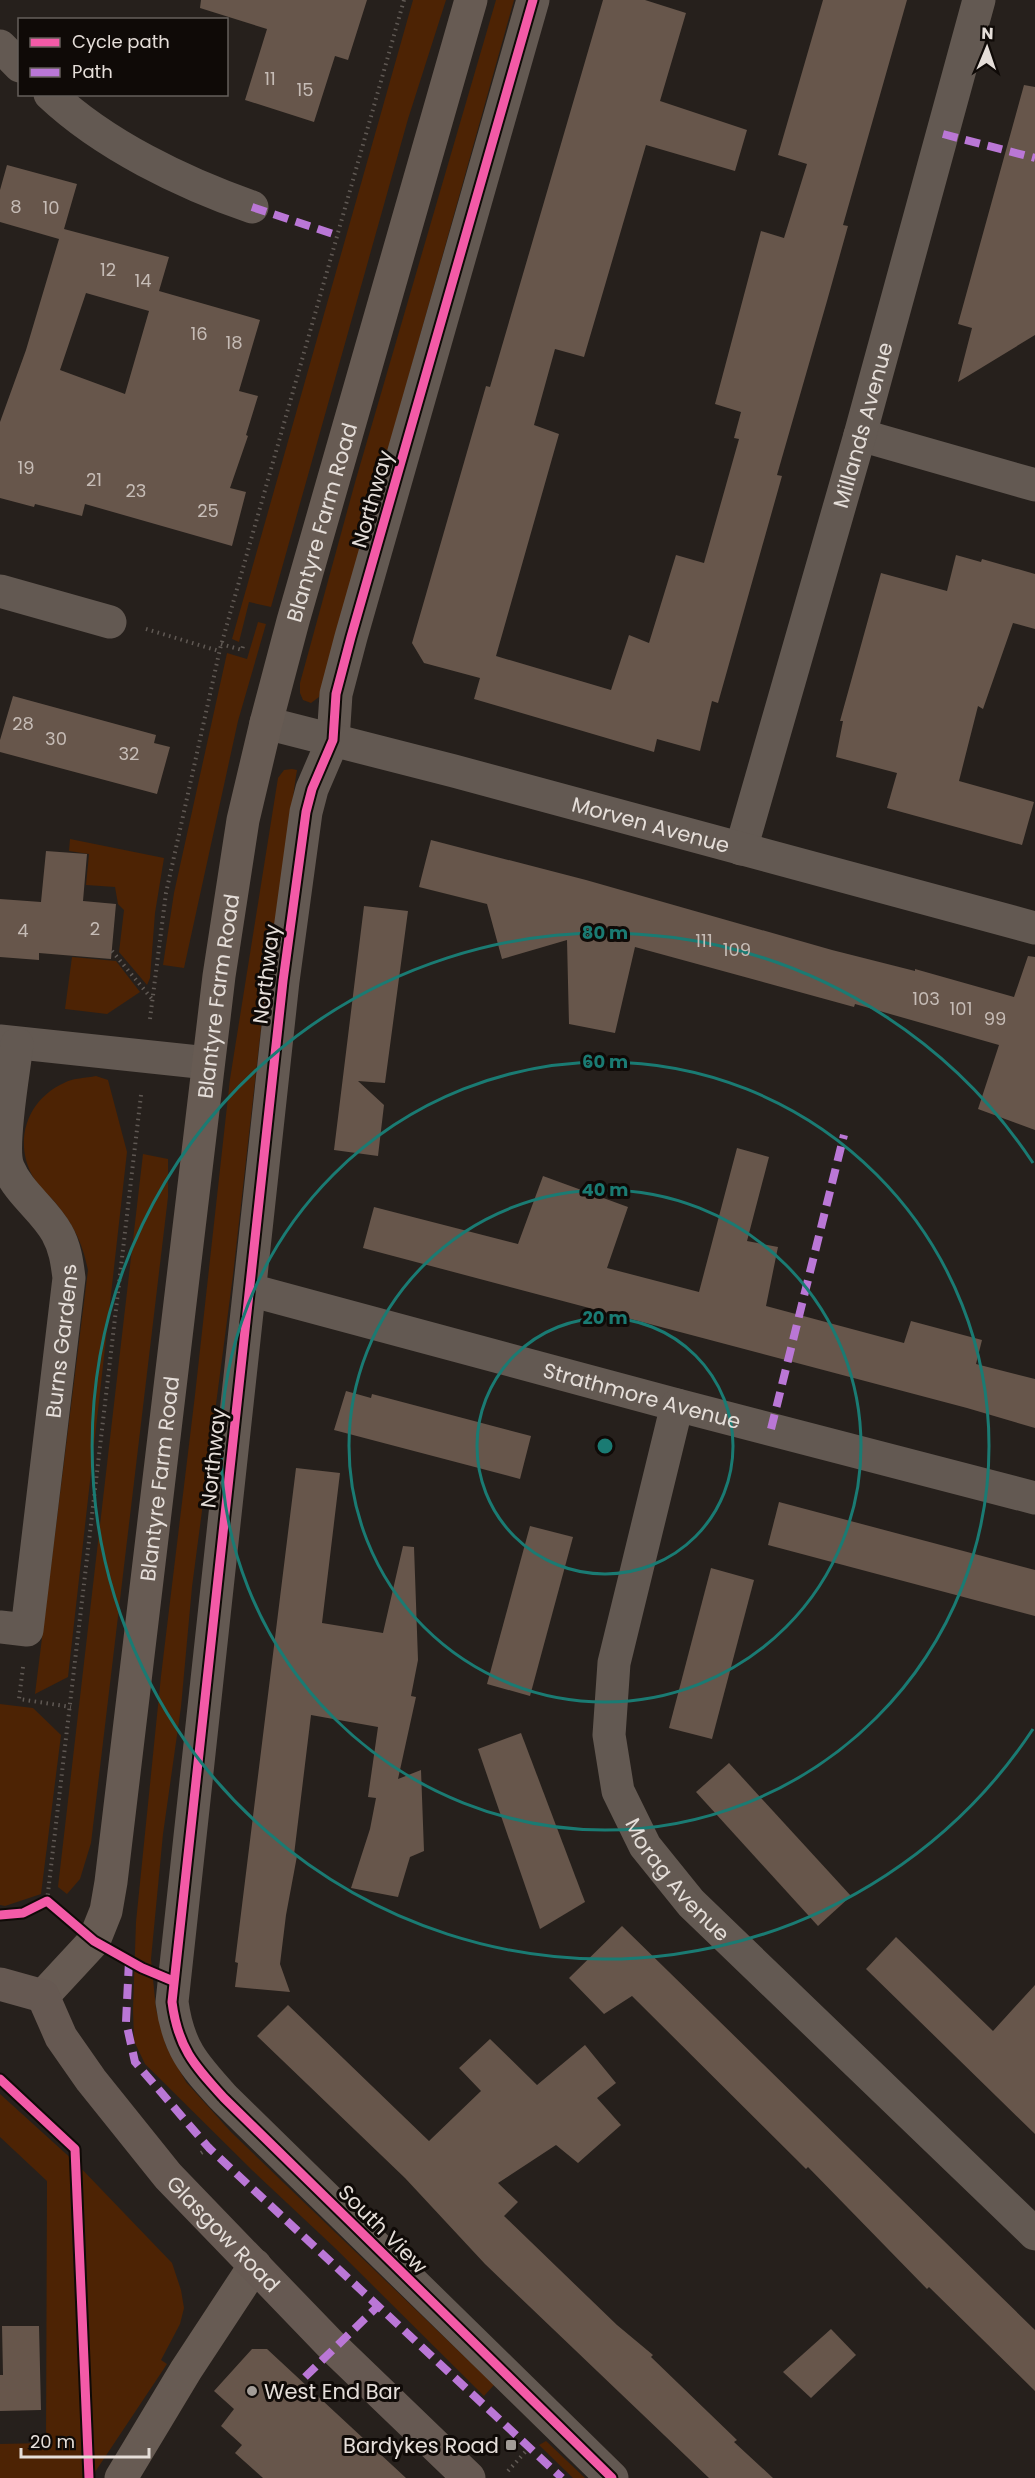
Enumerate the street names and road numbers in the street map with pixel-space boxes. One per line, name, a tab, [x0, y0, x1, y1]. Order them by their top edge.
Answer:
street label: Millands Avenue	[825, 339, 899, 511]
street label: Blantyre Farm Road	[279, 419, 364, 625]
street label: Northway	[344, 447, 400, 551]
street label: Morven Avenue	[569, 789, 733, 859]
street label: Blantyre Farm Road	[190, 892, 246, 1100]
street label: Northway	[245, 922, 287, 1026]
street label: Burns Gardens	[38, 1263, 84, 1420]
street label: Strathmore Avenue	[540, 1355, 744, 1436]
street label: Blantyre Farm Road	[132, 1375, 186, 1583]
street label: Northway	[193, 1406, 233, 1509]
street label: Morag Avenue	[619, 1813, 736, 1948]
street label: Glasgow Road	[160, 2169, 287, 2298]
street label: South View	[332, 2178, 434, 2280]

